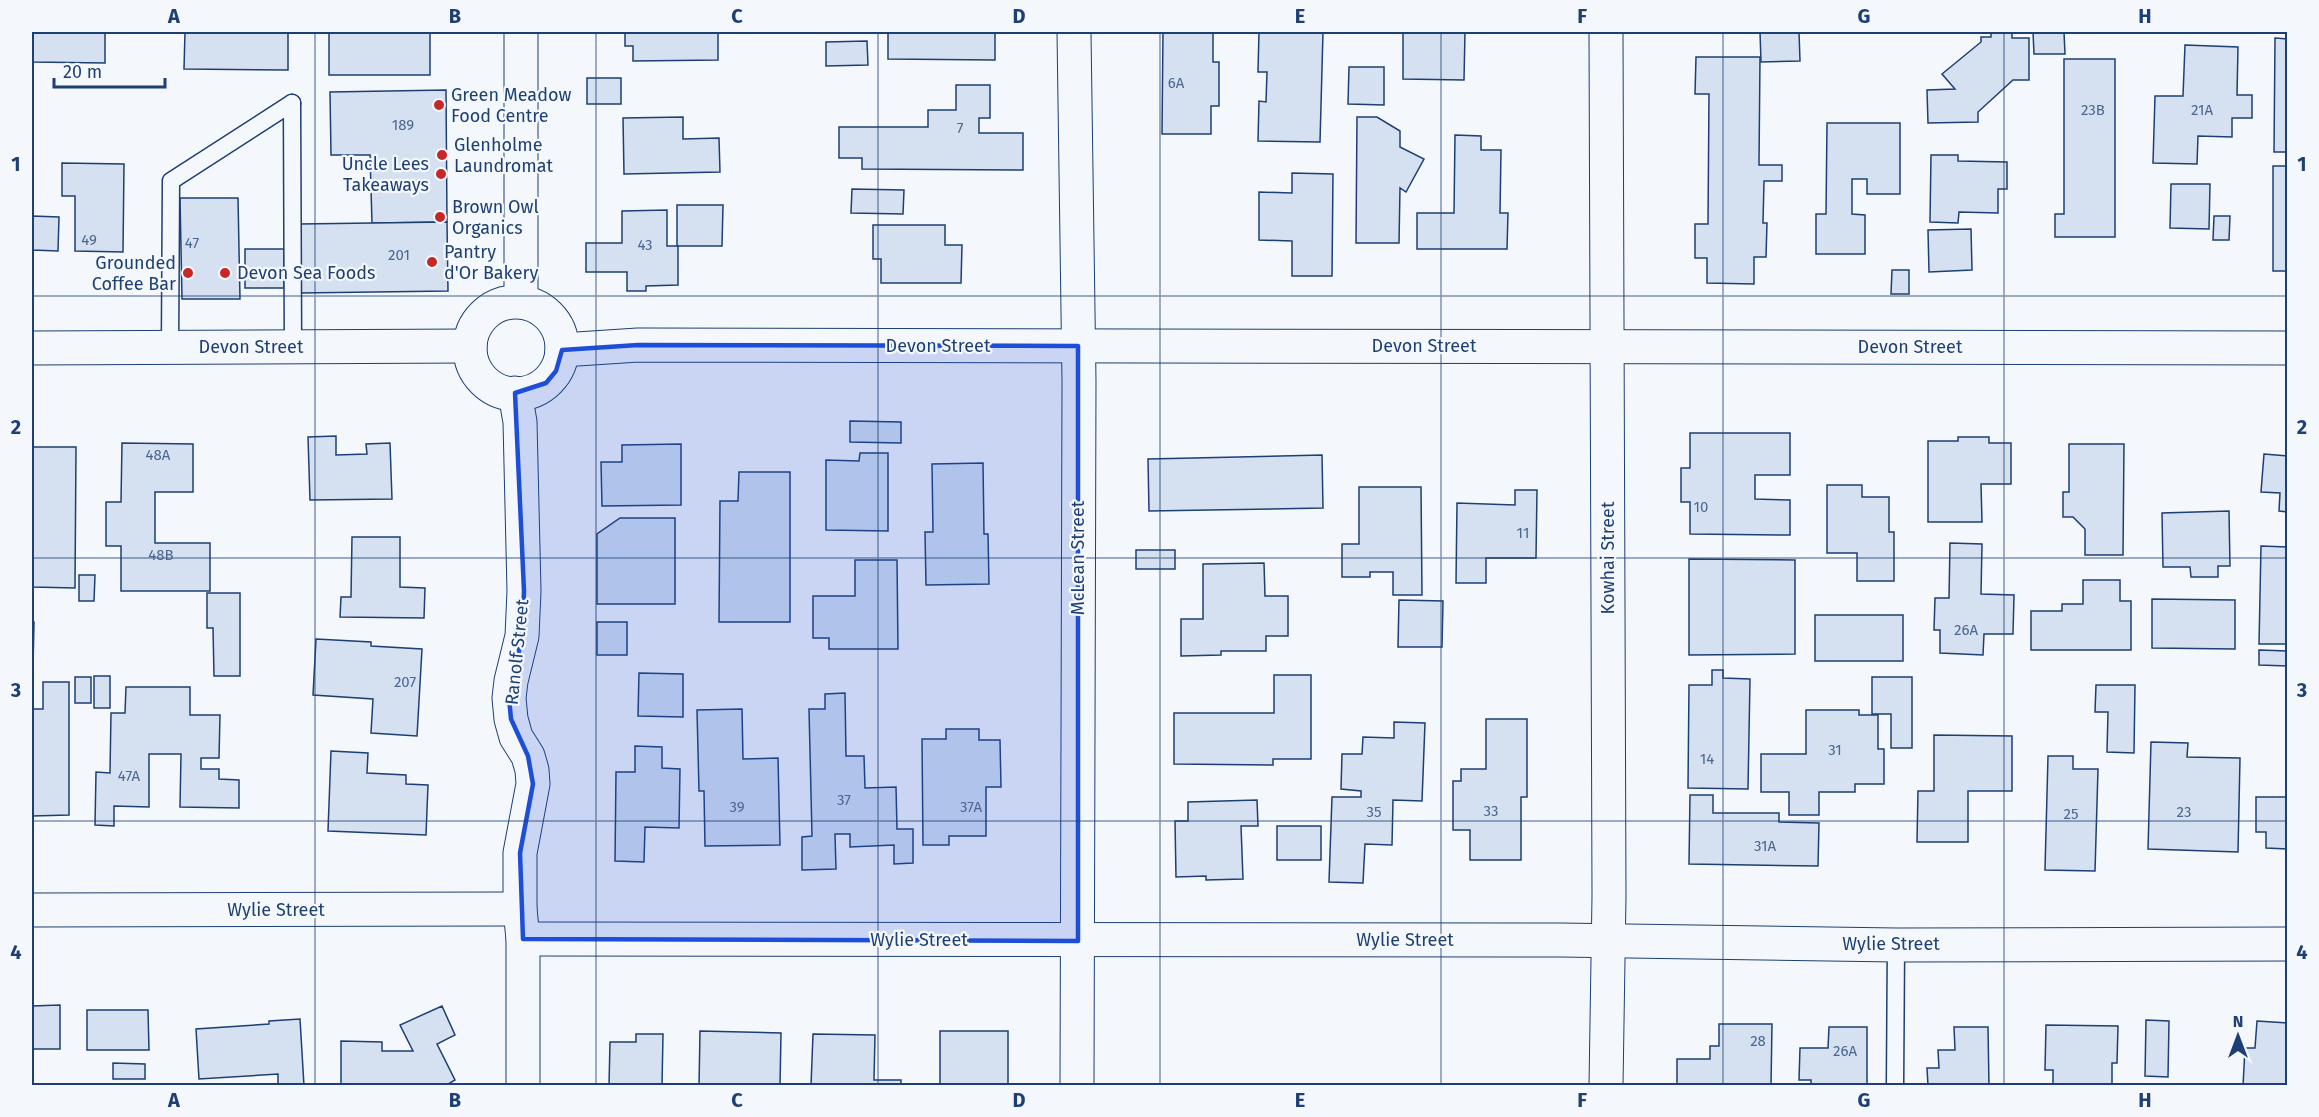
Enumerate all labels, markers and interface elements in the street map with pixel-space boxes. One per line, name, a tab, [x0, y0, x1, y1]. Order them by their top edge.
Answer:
text: A	[167, 4, 181, 28]
text: B	[449, 4, 461, 28]
text: C	[731, 4, 743, 28]
text: D	[1012, 4, 1026, 28]
text: E	[1295, 4, 1305, 28]
text: F	[1577, 4, 1587, 28]
text: G	[1858, 4, 1870, 28]
text: H	[2138, 4, 2152, 28]
scale bar	[54, 51, 165, 89]
text: 20 m	[63, 61, 102, 83]
house number: 6A	[1168, 74, 1185, 92]
place label: Green Meadow Food Centre	[451, 84, 571, 127]
marker: Green Meadow Food Centre	[432, 98, 446, 112]
house number: 23B	[2081, 101, 2105, 119]
house number: 21A	[2191, 101, 2213, 119]
house number: 189	[392, 116, 414, 134]
house number: 7	[957, 119, 964, 137]
place label: Glenholme Laundromat	[454, 134, 554, 177]
marker: Glenholme Laundromat	[435, 148, 449, 162]
text: 1	[11, 152, 21, 176]
text: 1	[2297, 152, 2307, 176]
place label: Uncle Lees Takeaways	[342, 153, 429, 196]
marker: Uncle Lees Takeaways	[434, 167, 448, 181]
place label: Brown Owl Organics	[452, 196, 539, 239]
marker: Brown Owl Organics	[433, 210, 447, 224]
house number: 49	[81, 231, 97, 249]
house number: 47	[185, 234, 199, 252]
house number: 43	[637, 236, 653, 254]
place label: Pantry d'Or Bakery	[444, 241, 538, 284]
house number: 201	[388, 246, 410, 264]
place label: Grounded Coffee Bar	[92, 252, 176, 295]
marker: Pantry d'Or Bakery	[425, 255, 439, 269]
place label: Devon Sea Foods	[237, 262, 375, 284]
marker: Grounded Coffee Bar	[181, 266, 195, 280]
marker: Devon Sea Foods	[218, 266, 232, 280]
street label: Devon Street	[886, 335, 991, 357]
street label: Devon Street	[1372, 335, 1477, 357]
street label: Devon Street	[199, 336, 304, 358]
street label: Devon Street	[1858, 336, 1963, 358]
text: 2	[11, 415, 21, 439]
text: 2	[2297, 415, 2307, 439]
house number: 48A	[146, 446, 171, 464]
house number: 10	[1694, 498, 1708, 516]
street label: McLean Street	[1067, 500, 1089, 615]
street label: Kowhai Street	[1597, 501, 1619, 614]
house number: 11	[1517, 524, 1529, 542]
house number: 48B	[148, 546, 174, 564]
street label: Ranolf Street	[500, 597, 534, 706]
house number: 26A	[1954, 621, 1978, 639]
house number: 207	[394, 673, 416, 691]
text: 3	[10, 678, 21, 702]
text: 3	[2296, 678, 2307, 702]
house number: 31	[1828, 741, 1842, 759]
house number: 14	[1700, 750, 1714, 768]
house number: 47A	[118, 767, 141, 785]
house number: 37	[837, 791, 851, 809]
house number: 39	[729, 798, 745, 816]
house number: 37A	[960, 798, 983, 816]
house number: 33	[1484, 802, 1498, 820]
house number: 35	[1366, 803, 1382, 821]
house number: 23	[2177, 803, 2191, 821]
house number: 25	[2064, 805, 2078, 823]
house number: 31A	[1754, 837, 1777, 855]
street label: Wylie Street	[227, 899, 325, 921]
street label: Wylie Street	[870, 929, 968, 951]
street label: Wylie Street	[1356, 929, 1454, 951]
street label: Wylie Street	[1842, 933, 1940, 955]
text: 4	[10, 940, 22, 964]
text: 4	[2296, 940, 2308, 964]
north arrow	[2208, 1006, 2268, 1066]
text: N	[2233, 1012, 2243, 1031]
house number: 28	[1750, 1032, 1766, 1050]
house number: 26A	[1833, 1042, 1857, 1060]
text: A	[167, 1088, 181, 1112]
text: B	[449, 1088, 461, 1112]
text: C	[731, 1088, 743, 1112]
text: D	[1012, 1088, 1026, 1112]
text: E	[1295, 1088, 1305, 1112]
text: F	[1577, 1088, 1587, 1112]
text: G	[1858, 1088, 1870, 1112]
text: H	[2138, 1088, 2152, 1112]

